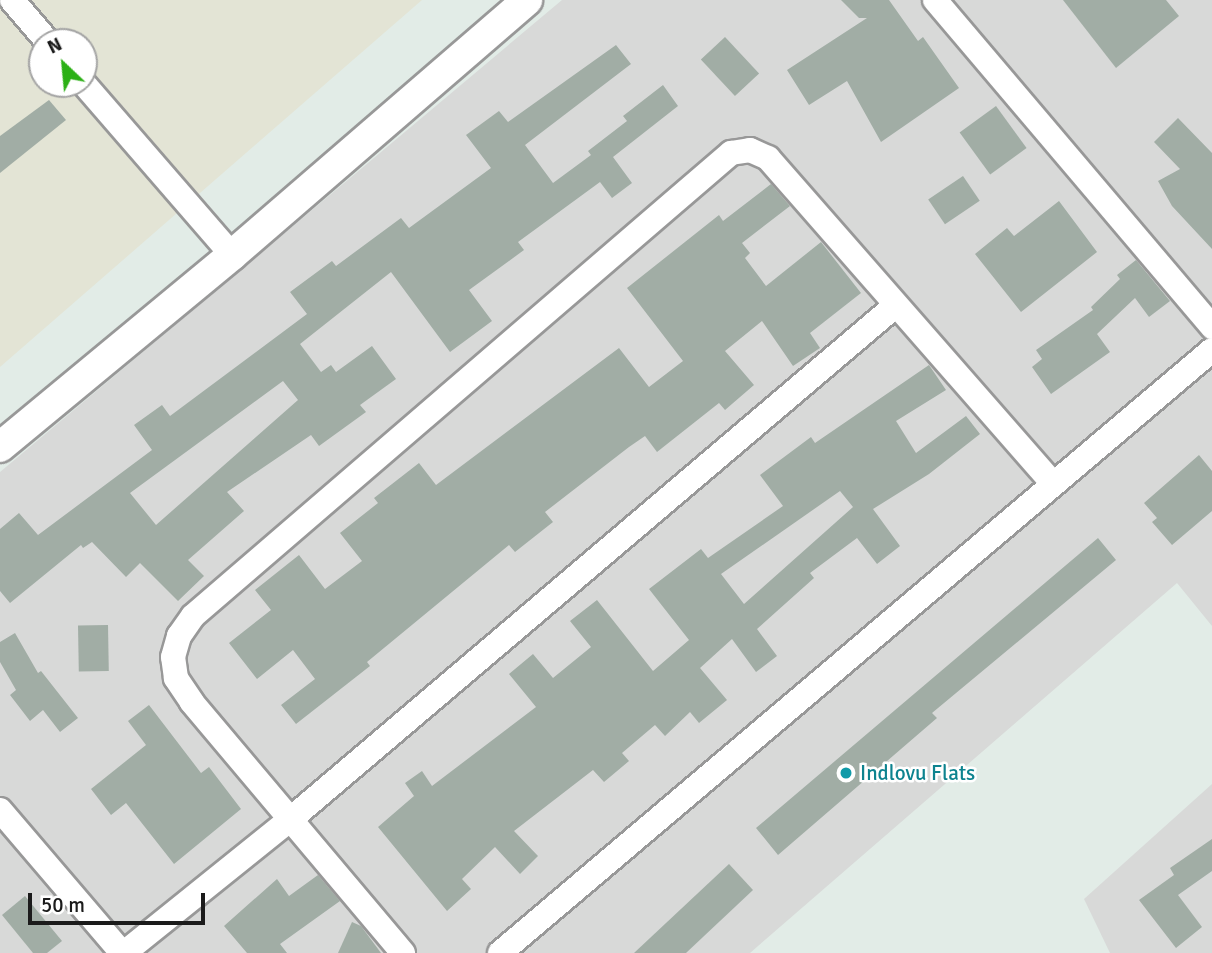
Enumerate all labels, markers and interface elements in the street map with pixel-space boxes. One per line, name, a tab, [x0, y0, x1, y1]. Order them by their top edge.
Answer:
north arrow	[28, 28, 98, 98]
text: N	[43, 32, 66, 60]
place label: Indlovu Flats	[860, 760, 975, 786]
marker: Indlovu Flats	[838, 765, 854, 781]
scale bar	[32, 880, 208, 924]
text: 50 m	[41, 892, 85, 918]

